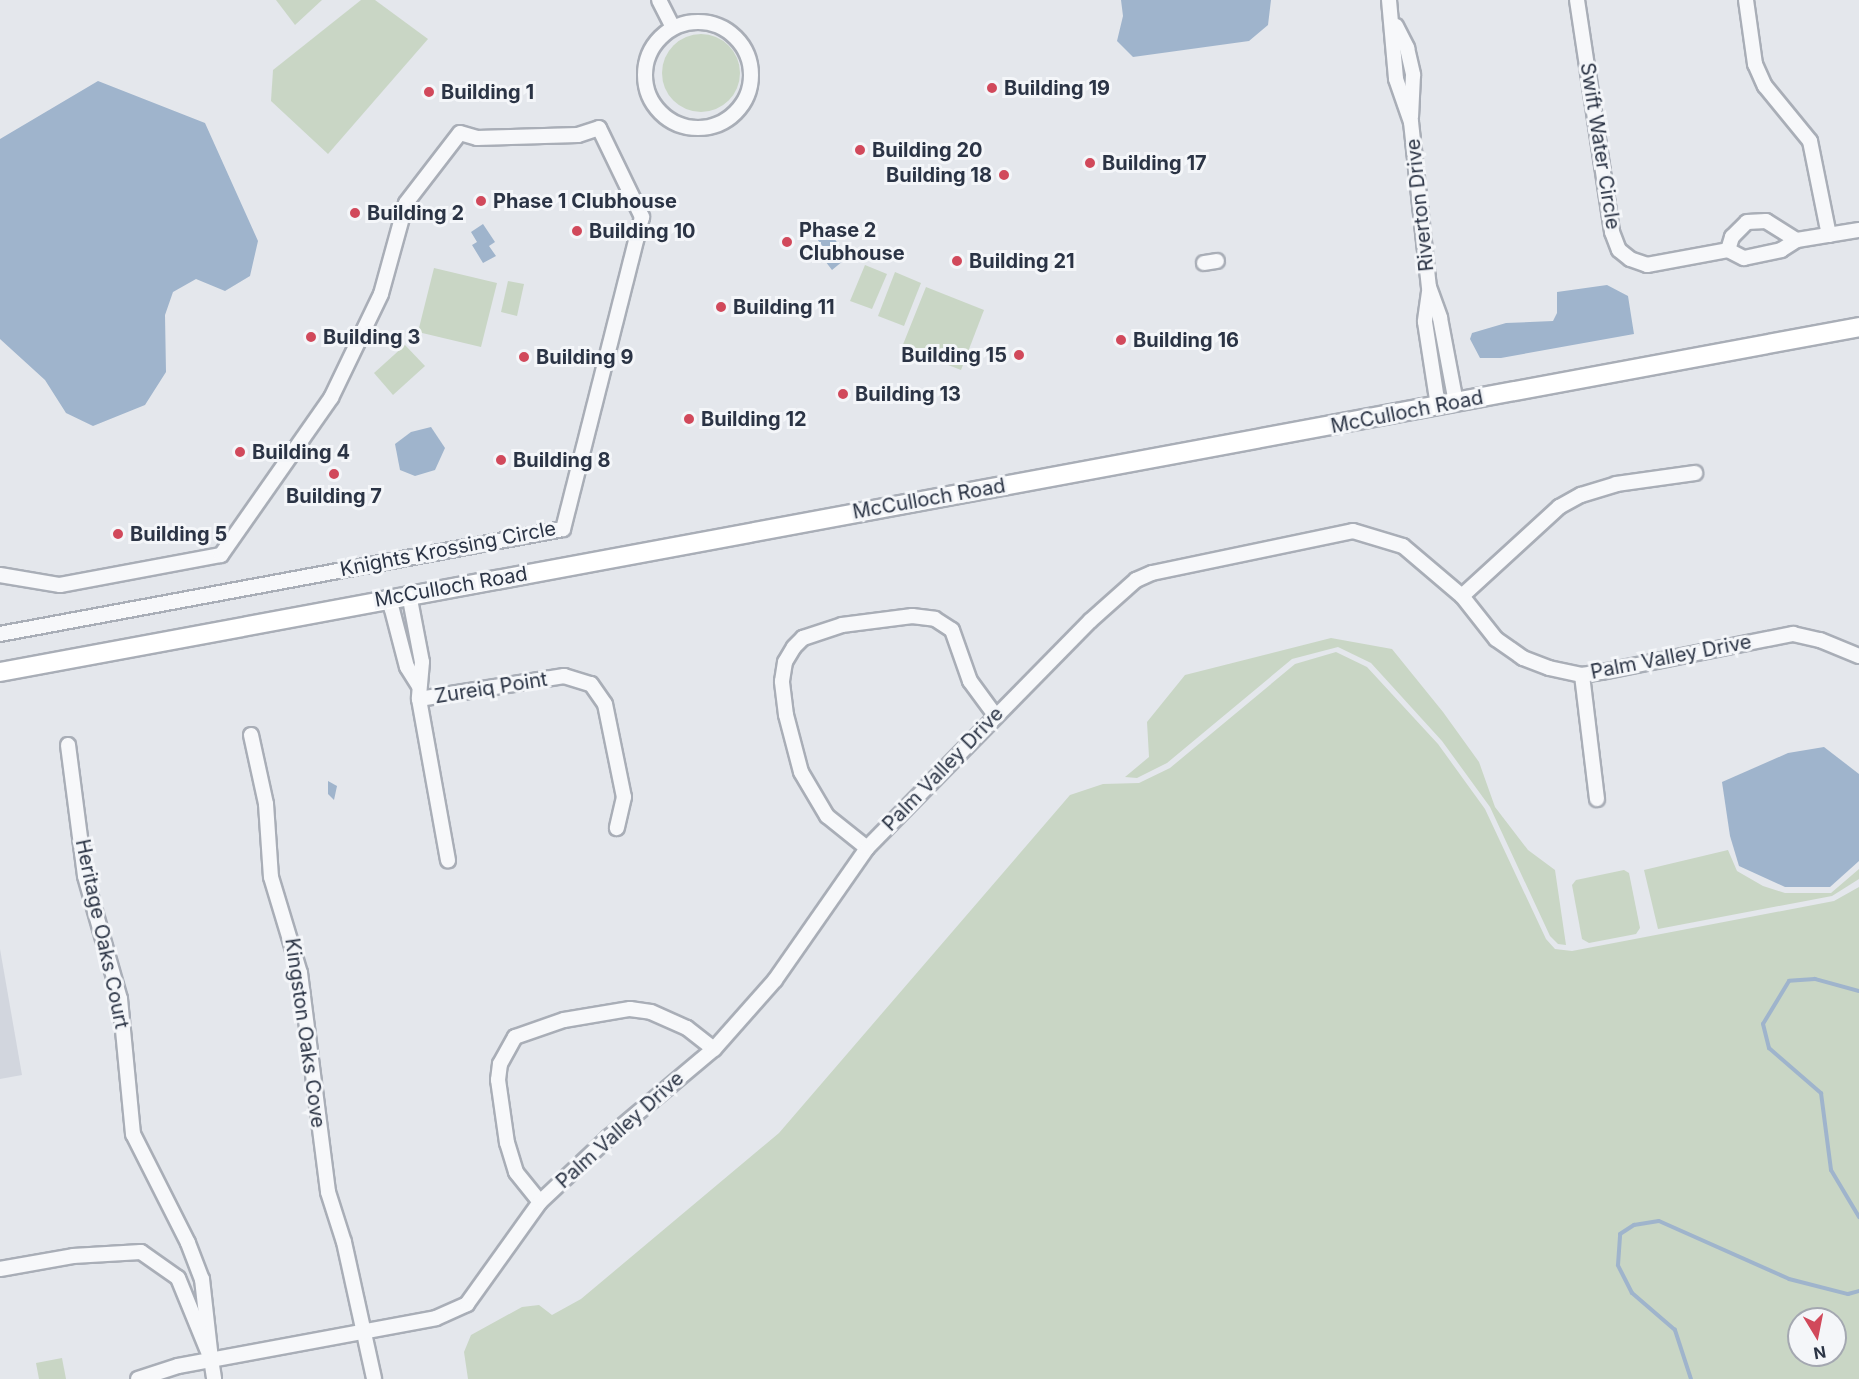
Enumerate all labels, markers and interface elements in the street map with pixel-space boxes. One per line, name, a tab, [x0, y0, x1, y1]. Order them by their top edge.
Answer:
street label: Swift Water Circle	[1575, 61, 1625, 231]
place label: Building 19	[1004, 76, 1110, 100]
place label: Building 1	[441, 80, 534, 104]
marker: Building 19	[985, 81, 999, 95]
marker: Building 1	[422, 85, 436, 99]
street label: Riverton Drive	[1401, 137, 1439, 273]
place label: Building 20	[872, 138, 982, 162]
marker: Building 20	[853, 143, 867, 157]
place label: Building 17	[1102, 151, 1207, 175]
marker: Building 17	[1083, 156, 1097, 170]
place label: Building 18	[886, 163, 992, 187]
marker: Building 18	[997, 168, 1011, 182]
place label: Phase 1 Clubhouse	[493, 189, 677, 213]
marker: Phase 1 Clubhouse	[474, 194, 488, 208]
place label: Building 2	[367, 201, 464, 225]
marker: Building 2	[348, 206, 362, 220]
place label: Building 10	[589, 219, 695, 243]
place label: Phase 2 Clubhouse	[799, 219, 905, 266]
marker: Building 10	[570, 224, 584, 238]
marker: Phase 2 Clubhouse	[780, 235, 794, 249]
place label: Building 21	[969, 249, 1075, 273]
marker: Building 21	[950, 254, 964, 268]
place label: Building 11	[733, 295, 835, 319]
marker: Building 11	[714, 300, 728, 314]
place label: Building 3	[323, 325, 420, 349]
place label: Building 16	[1133, 328, 1239, 352]
marker: Building 3	[304, 330, 318, 344]
marker: Building 16	[1114, 333, 1128, 347]
place label: Building 15	[901, 343, 1007, 367]
place label: Building 9	[536, 345, 633, 369]
marker: Building 15	[1012, 348, 1026, 362]
marker: Building 9	[517, 350, 531, 364]
place label: Building 13	[855, 382, 961, 406]
street label: McCulloch Road	[1329, 385, 1485, 439]
marker: Building 13	[836, 387, 850, 401]
place label: Building 12	[701, 407, 807, 431]
marker: Building 12	[682, 412, 696, 426]
place label: Building 4	[252, 440, 350, 464]
marker: Building 4	[233, 445, 247, 459]
place label: Building 8	[513, 448, 610, 472]
marker: Building 8	[494, 453, 508, 467]
marker: Building 7	[327, 467, 341, 481]
street label: McCulloch Road	[851, 474, 1007, 524]
place label: Building 7	[286, 484, 382, 508]
street label: Knights Krossing Circle	[338, 516, 558, 582]
place label: Building 5	[130, 522, 227, 546]
marker: Building 5	[111, 527, 125, 541]
street label: McCulloch Road	[373, 562, 529, 612]
street label: Palm Valley Drive	[1588, 630, 1754, 684]
street label: Zureiq Point	[433, 667, 549, 709]
street label: Palm Valley Drive	[878, 702, 1008, 836]
street label: Heritage Oaks Court	[70, 837, 134, 1031]
street label: Kingston Oaks Cove	[280, 937, 330, 1129]
street label: Palm Valley Drive	[551, 1066, 689, 1194]
north arrow	[1787, 1307, 1847, 1367]
text: N	[1812, 1342, 1828, 1364]

